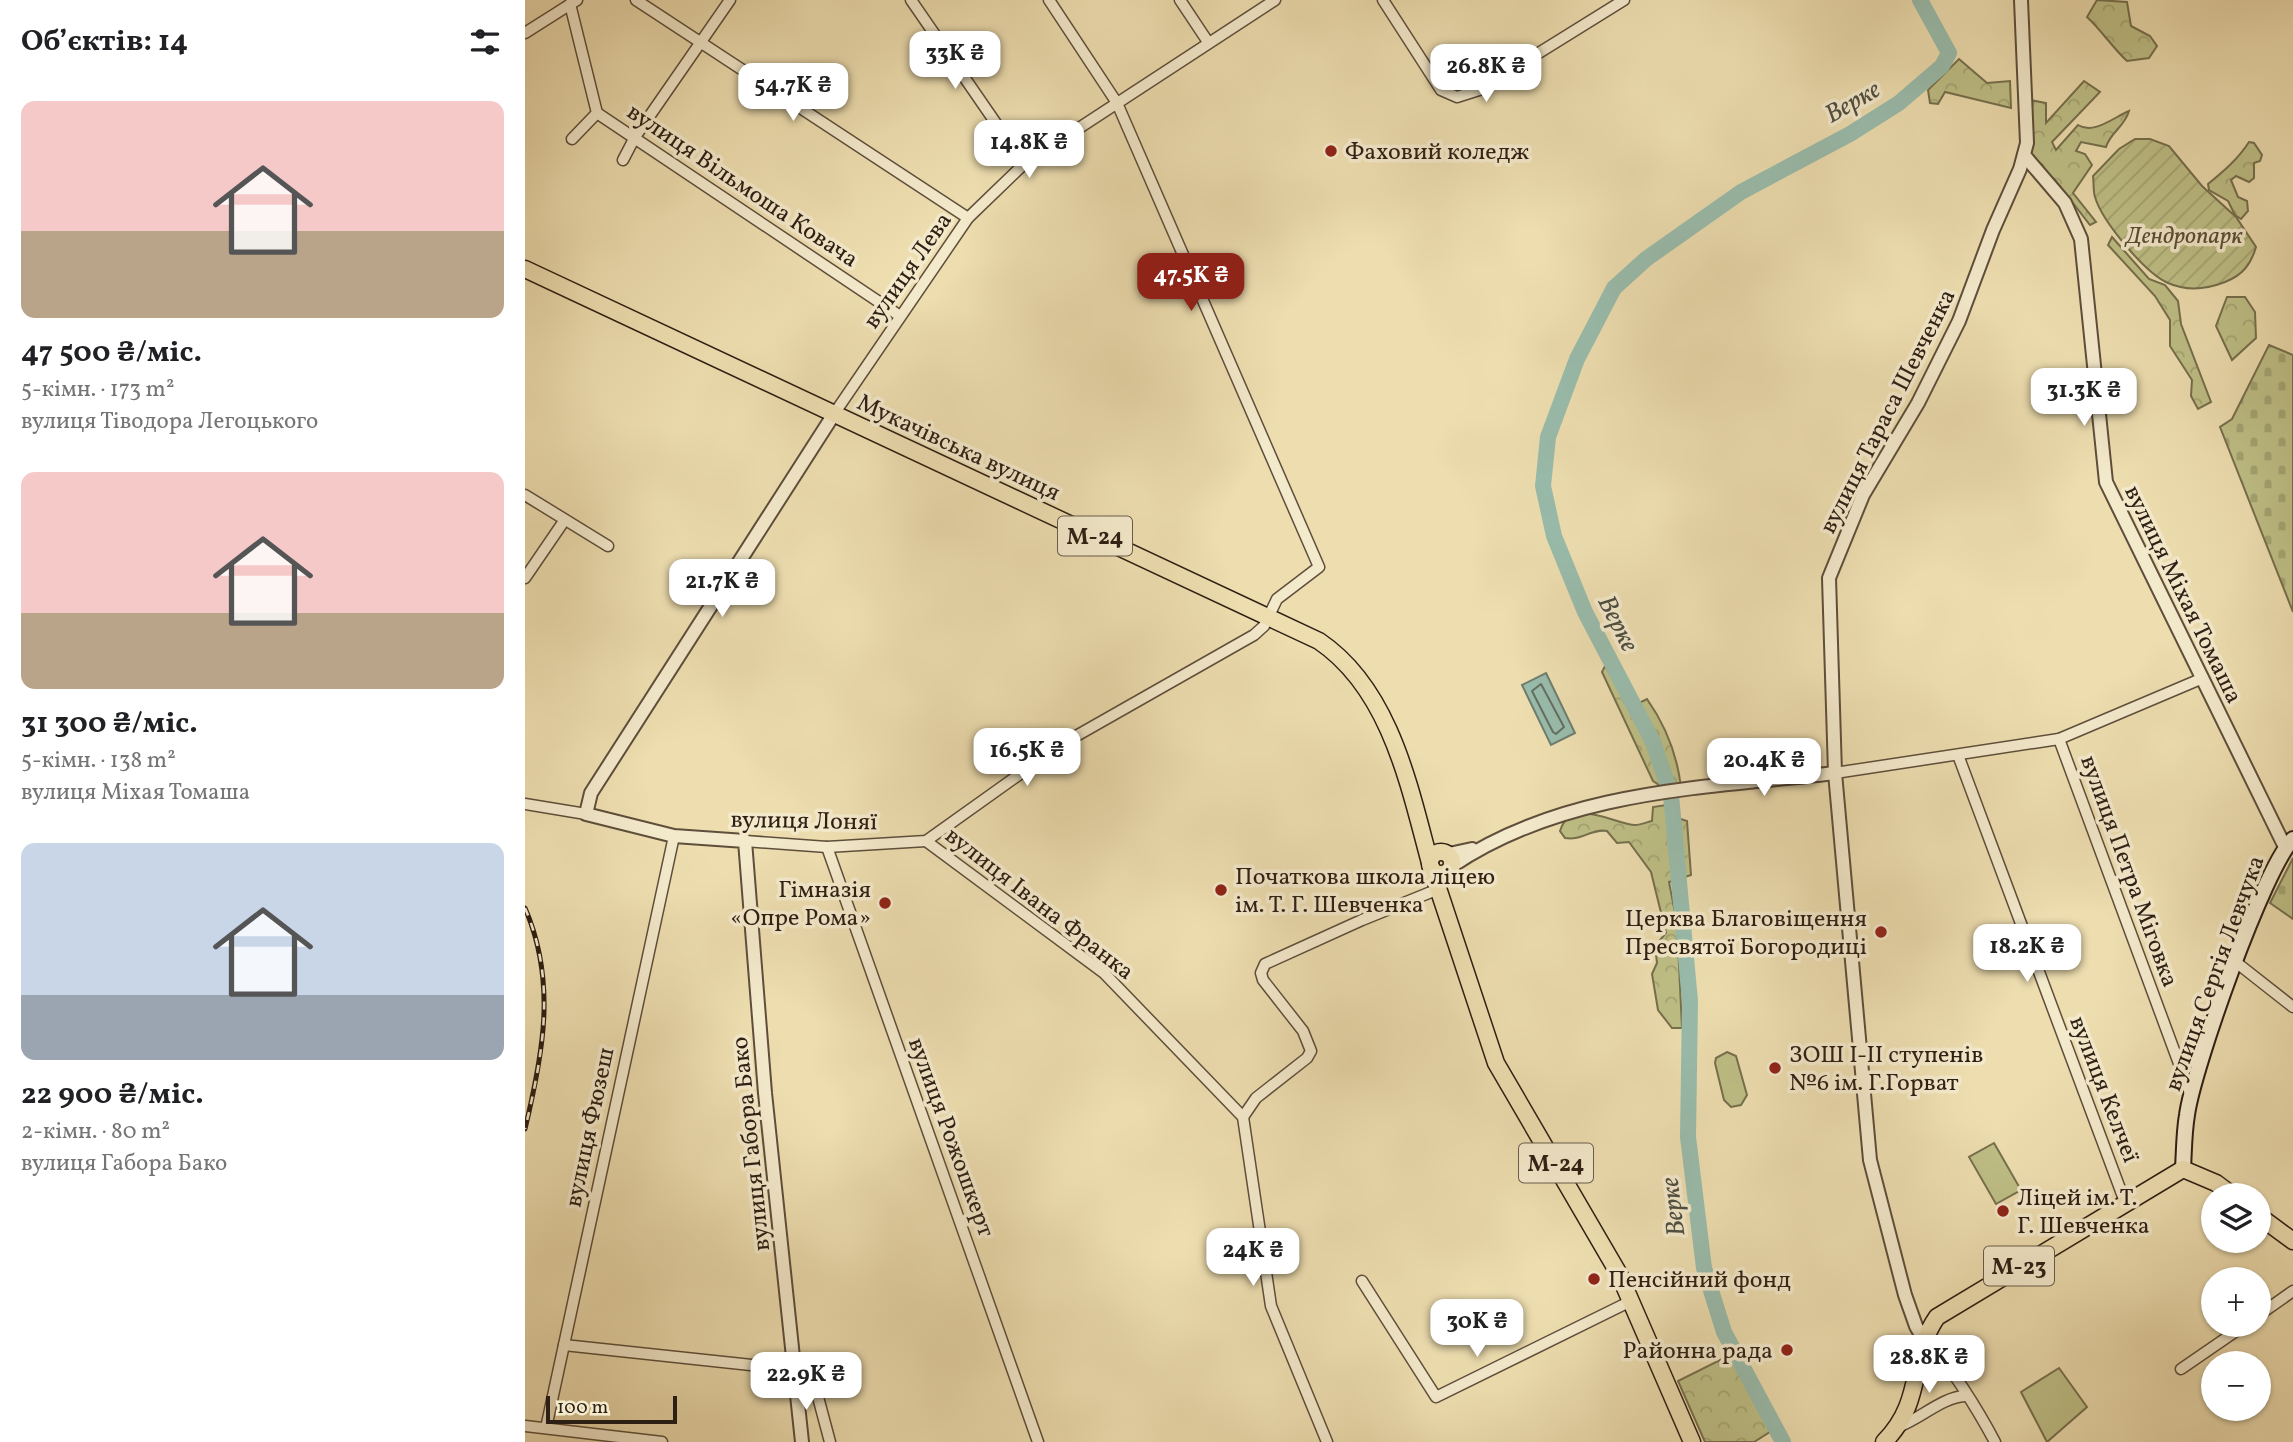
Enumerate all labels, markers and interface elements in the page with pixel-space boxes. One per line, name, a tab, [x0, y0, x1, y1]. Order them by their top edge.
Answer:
text: Об’єктів: 14	[21, 21, 188, 63]
icon: filters	[466, 23, 504, 61]
pin: 33K ₴	[906, 32, 1004, 91]
text: 33K ₴	[925, 38, 985, 70]
pin: 26.8K ₴	[1421, 44, 1551, 104]
text: 26.8K ₴	[1446, 51, 1526, 83]
pin: 54.7K ₴	[728, 64, 858, 123]
text: 54.7K ₴	[754, 70, 832, 102]
water label: Верке	[1818, 72, 1888, 133]
street label: вулиця Вільмоша Ковача	[619, 96, 864, 277]
pin: 14.8K ₴	[964, 120, 1094, 180]
text: 14.8K ₴	[990, 127, 1068, 159]
place label: Фаховий коледж	[1345, 136, 1529, 170]
marker: Фаховий коледж	[1323, 143, 1339, 159]
icon: home	[200, 147, 326, 273]
street label: вулиця Лева	[856, 206, 961, 336]
park label: Дендропарк	[2124, 220, 2243, 254]
pin: 47.5K ₴	[1126, 254, 1256, 313]
text: 47.5K ₴	[1153, 260, 1229, 292]
street label: вулиця Тараса Шевченка	[1812, 284, 1965, 540]
text: 47 500 ₴/міс.	[21, 332, 202, 374]
pin: 31.3K ₴	[2019, 368, 2149, 428]
text: 5-кімн. · 173 m²	[21, 374, 174, 406]
text: 31.3K ₴	[2047, 375, 2121, 407]
street label: Мукачівська вулиця	[851, 387, 1065, 511]
text: вулиця Тіводора Легоцького	[21, 406, 318, 438]
street label: вулиця Міхая Томаша	[2115, 480, 2250, 710]
road number: М-24	[1058, 516, 1132, 556]
icon: home	[200, 518, 326, 644]
pin: 21.7K ₴	[657, 560, 787, 619]
text: 21.7K ₴	[685, 566, 759, 598]
water label: Верке	[1588, 589, 1647, 659]
text: 31 300 ₴/міс.	[21, 703, 198, 745]
pin: 16.5K ₴	[962, 728, 1092, 788]
text: 16.5K ₴	[990, 735, 1064, 767]
pin: 20.4K ₴	[1699, 738, 1829, 798]
text: 5-кімн. · 138 m²	[21, 745, 176, 777]
text: 20.4K ₴	[1723, 745, 1805, 777]
street label: вулиця Петра Міговка	[2070, 751, 2186, 992]
text: вулиця Міхая Томаша	[21, 777, 250, 809]
street label: вулиця Лоняї	[730, 804, 878, 840]
street label: вулиця Івана Франка	[937, 820, 1141, 989]
street label: вулиця Сергія Левчука	[2157, 851, 2274, 1096]
place label: Початкова школа ліцею ім. Т. Г. Шевченка	[1235, 861, 1495, 923]
place label: Гімназія «Опре Рома»	[731, 874, 871, 936]
marker: Початкова школа ліцею ім. Т. Г. Шевченка	[1213, 882, 1229, 898]
icon: home	[200, 889, 326, 1015]
marker: Гімназія «Опре Рома»	[877, 895, 893, 911]
place label: Церква Благовіщення Пресвятої Богородиці	[1625, 903, 1867, 965]
marker: Церква Благовіщення Пресвятої Богородиці	[1873, 924, 1889, 940]
pin: 18.2K ₴	[1962, 925, 2092, 984]
text: 18.2K ₴	[1989, 931, 2065, 963]
street label: вулиця Келчеї	[2060, 1011, 2147, 1168]
street label: вулиця Рожошкерт	[898, 1033, 1002, 1242]
street label: вулиця Габора Бако	[724, 1035, 780, 1253]
place label: ЗОШ І-ІІ ступенів №6 ім. Г.Горват	[1789, 1039, 1983, 1101]
street label: вулиця Фюзеш	[557, 1044, 624, 1210]
marker: ЗОШ І-ІІ ступенів №6 ім. Г.Горват	[1767, 1060, 1783, 1076]
text: 22 900 ₴/міс.	[21, 1074, 204, 1116]
text: 2-кімн. · 80 m²	[21, 1116, 170, 1148]
road number: М-24	[1519, 1144, 1593, 1182]
text: вулиця Габора Бако	[21, 1148, 227, 1180]
water label: Верке	[1652, 1175, 1695, 1238]
place label: Ліцей ім. Т. Г. Шевченка	[2017, 1182, 2150, 1244]
map controls	[2201, 1183, 2271, 1421]
button: layers	[2201, 1183, 2271, 1253]
marker: Ліцей ім. Т. Г. Шевченка	[1995, 1203, 2011, 1219]
pin: 24K ₴	[1204, 1228, 1302, 1288]
text: 24K ₴	[1222, 1235, 1284, 1267]
road number: М-23	[1984, 1246, 2054, 1286]
place label: Пенсійний фонд	[1608, 1264, 1791, 1298]
button: +	[2201, 1267, 2271, 1337]
marker: Пенсійний фонд	[1586, 1271, 1602, 1287]
pin: 30K ₴	[1428, 1300, 1526, 1359]
text: 30K ₴	[1446, 1306, 1508, 1338]
place label: Районна рада	[1622, 1335, 1773, 1369]
pin: 28.8K ₴	[1864, 1336, 1994, 1395]
marker: Районна рада	[1779, 1342, 1795, 1358]
text: 28.8K ₴	[1890, 1342, 1968, 1374]
button: −	[2201, 1351, 2271, 1421]
pin: 22.9K ₴	[741, 1352, 871, 1412]
text: 22.9K ₴	[767, 1359, 845, 1391]
scale bar	[546, 1393, 677, 1425]
text: 100 m	[557, 1395, 608, 1421]

